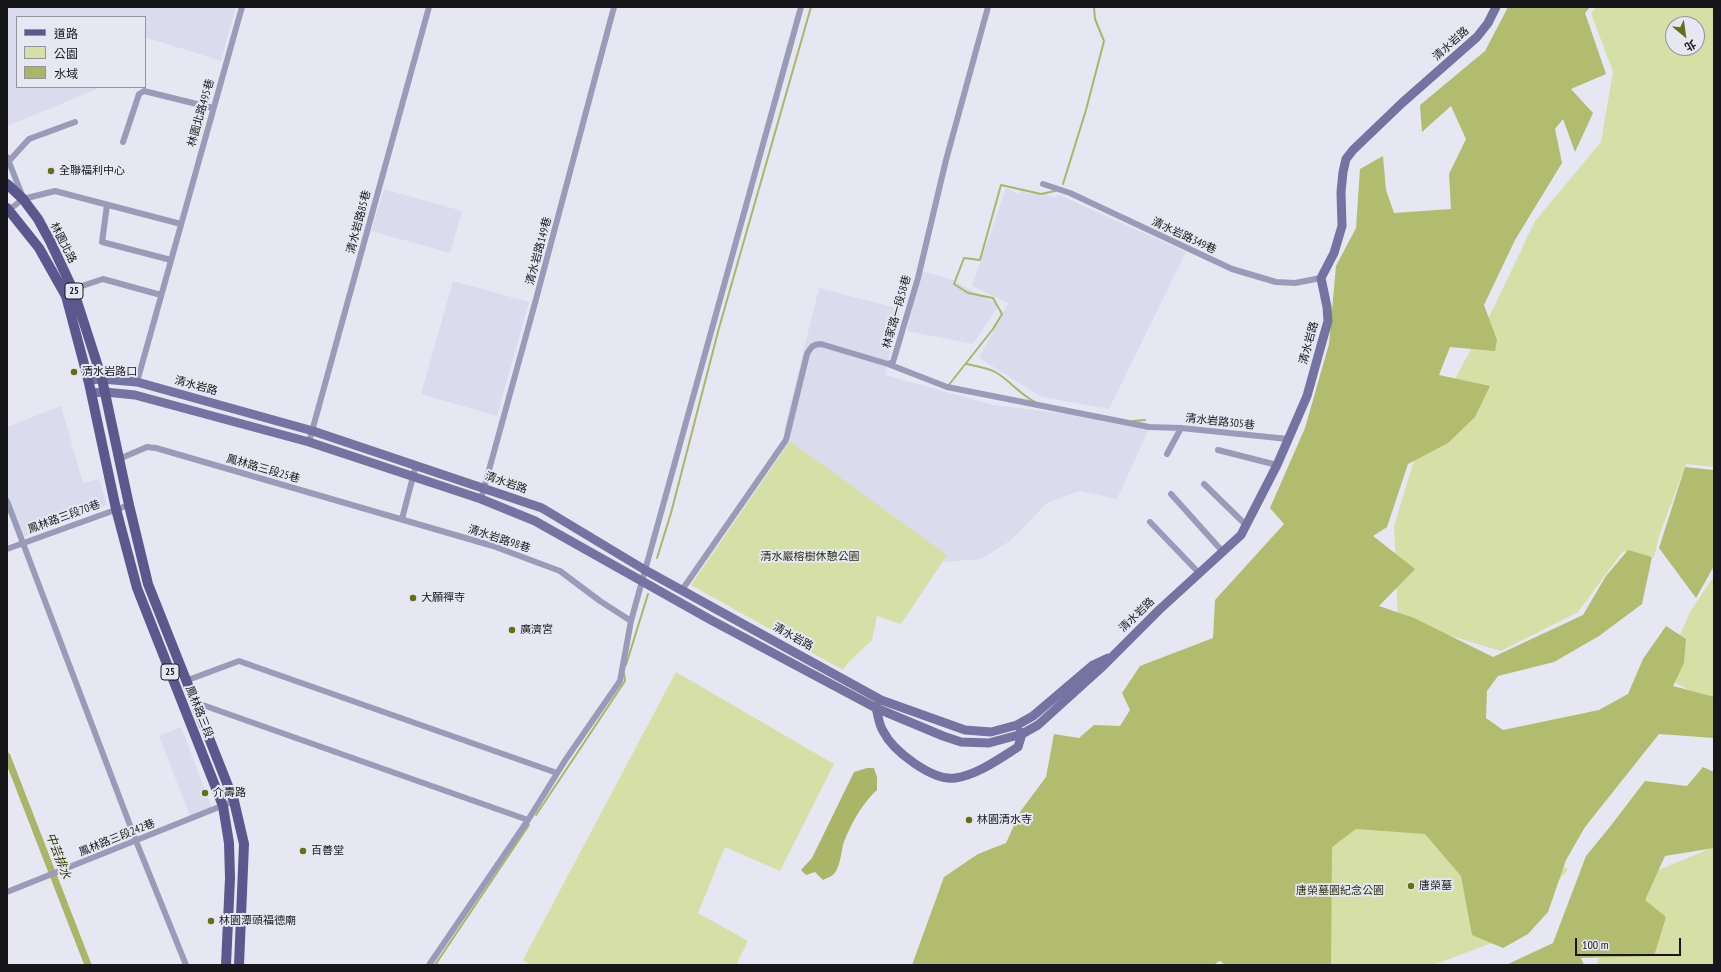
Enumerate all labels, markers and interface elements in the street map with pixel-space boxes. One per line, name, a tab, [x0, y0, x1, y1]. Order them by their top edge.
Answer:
legend	[16, 16, 146, 88]
north arrow	[1665, 16, 1705, 56]
street label: 清水岩路	[1430, 24, 1472, 64]
text: 道路	[54, 26, 78, 41]
text: 北	[1682, 37, 1699, 54]
text: 公園	[54, 46, 78, 61]
text: 水域	[54, 66, 78, 81]
street label: 林園北路495巷	[185, 78, 217, 148]
place label: 全聯福利中心	[59, 164, 125, 178]
marker: 全聯福利中心	[46, 166, 56, 176]
street label: 清水岩路85巷	[344, 189, 374, 255]
street label: 清水岩路349巷	[1150, 215, 1218, 257]
street label: 清水岩路149巷	[524, 216, 554, 286]
street label: 林園北路	[47, 220, 79, 266]
street label: 林家路一段58巷	[880, 274, 914, 350]
road number: 25	[65, 283, 83, 299]
street label: 清水岩路	[1297, 320, 1321, 366]
place label: 清水岩路口	[82, 365, 137, 379]
marker: 清水岩路口	[69, 367, 79, 377]
street label: 清水岩路	[173, 374, 219, 398]
street label: 清水岩路305巷	[1185, 412, 1255, 432]
street label: 鳳林路三段25巷	[225, 452, 301, 486]
street label: 清水岩路	[483, 470, 529, 496]
street label: 鳳林路三段70巷	[26, 498, 102, 536]
street label: 清水岩路98巷	[466, 523, 532, 555]
park label: 清水巖榕樹休憩公園	[761, 550, 859, 564]
place label: 大願禪寺	[421, 591, 465, 605]
marker: 大願禪寺	[408, 593, 418, 603]
street label: 清水岩路	[1117, 595, 1157, 635]
street label: 清水岩路	[771, 621, 815, 653]
place label: 廣濟宮	[520, 623, 553, 637]
marker: 廣濟宮	[507, 625, 517, 635]
road number: 25	[161, 664, 179, 680]
street label: 鳳林路三段	[183, 684, 215, 740]
place label: 介壽路	[213, 786, 246, 800]
marker: 介壽路	[200, 788, 210, 798]
place label: 林園清水寺	[977, 813, 1032, 827]
marker: 林園清水寺	[964, 815, 974, 825]
street label: 鳳林路三段242巷	[77, 817, 157, 859]
water label: 中芸排水	[43, 831, 73, 881]
place label: 百善堂	[311, 844, 344, 858]
marker: 百善堂	[298, 846, 308, 856]
place label: 唐榮墓	[1419, 879, 1452, 893]
marker: 唐榮墓	[1406, 881, 1416, 891]
park label: 唐榮墓園紀念公園	[1296, 884, 1384, 898]
place label: 林園潭頭福德廟	[219, 914, 296, 928]
marker: 林園潭頭福德廟	[206, 916, 216, 926]
scale bar	[1577, 930, 1683, 956]
text: 100 m	[1582, 937, 1609, 952]

